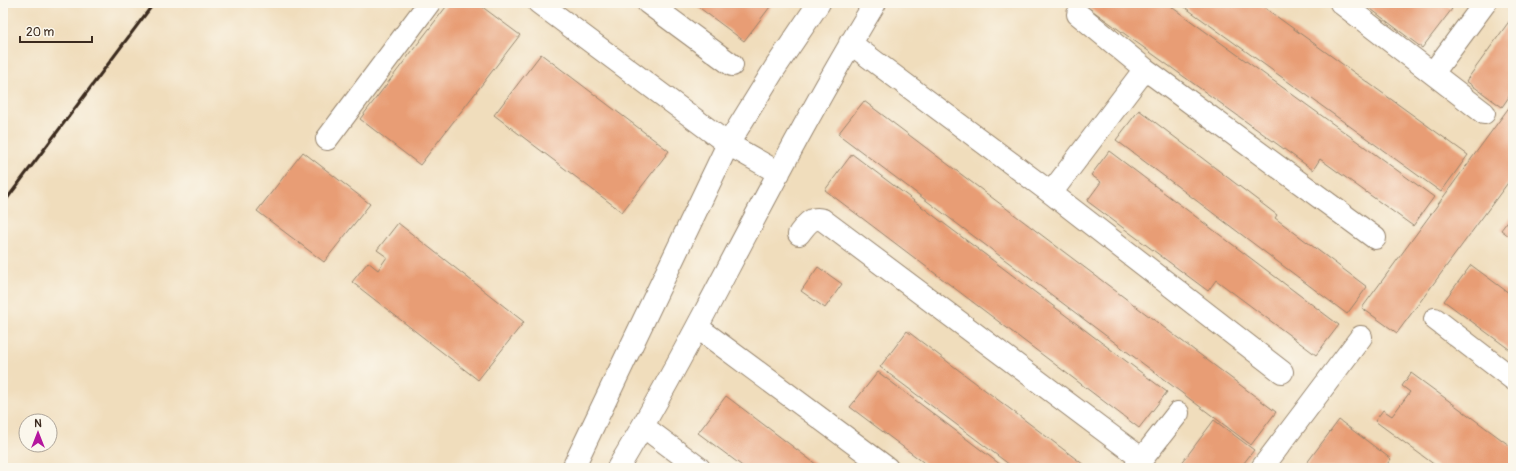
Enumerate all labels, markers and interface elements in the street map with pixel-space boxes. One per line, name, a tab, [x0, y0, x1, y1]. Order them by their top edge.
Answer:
scale bar	[20, 18, 92, 44]
text: 20 m	[26, 25, 55, 40]
north arrow	[18, 413, 58, 453]
text: N	[34, 417, 42, 430]

